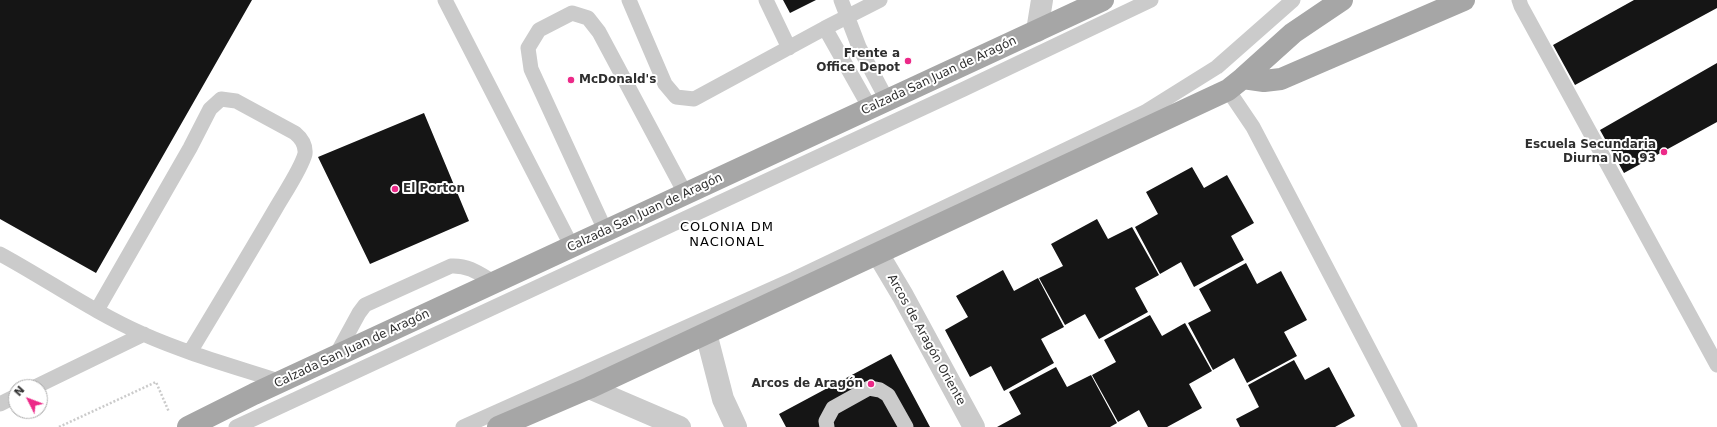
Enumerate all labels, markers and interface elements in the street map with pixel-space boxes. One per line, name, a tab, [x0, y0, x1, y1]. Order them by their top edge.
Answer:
street label: Calzada San Juan de Aragón	[859, 34, 1019, 118]
place label: Frente a Office Depot	[816, 47, 900, 75]
marker: Frente a Office Depot	[903, 56, 913, 66]
place label: McDonald's	[579, 73, 656, 87]
marker: McDonald's	[566, 75, 576, 85]
place label: Escuela Secundaria Diurna No. 93	[1525, 138, 1656, 166]
marker: Escuela Secundaria Diurna No. 93	[1659, 147, 1669, 157]
street label: Calzada San Juan de Aragón	[565, 171, 725, 255]
place label: El Porton	[403, 182, 465, 196]
marker: El Porton	[390, 184, 400, 194]
district label: COLONIA DM NACIONAL	[680, 220, 774, 251]
street label: Arcos de Aragón Oriente	[884, 272, 968, 408]
street label: Calzada San Juan de Aragón	[272, 307, 432, 391]
place label: Arcos de Aragón	[752, 377, 863, 391]
north arrow	[8, 379, 48, 419]
marker: Arcos de Aragón	[866, 379, 876, 389]
text: N	[12, 384, 27, 399]

